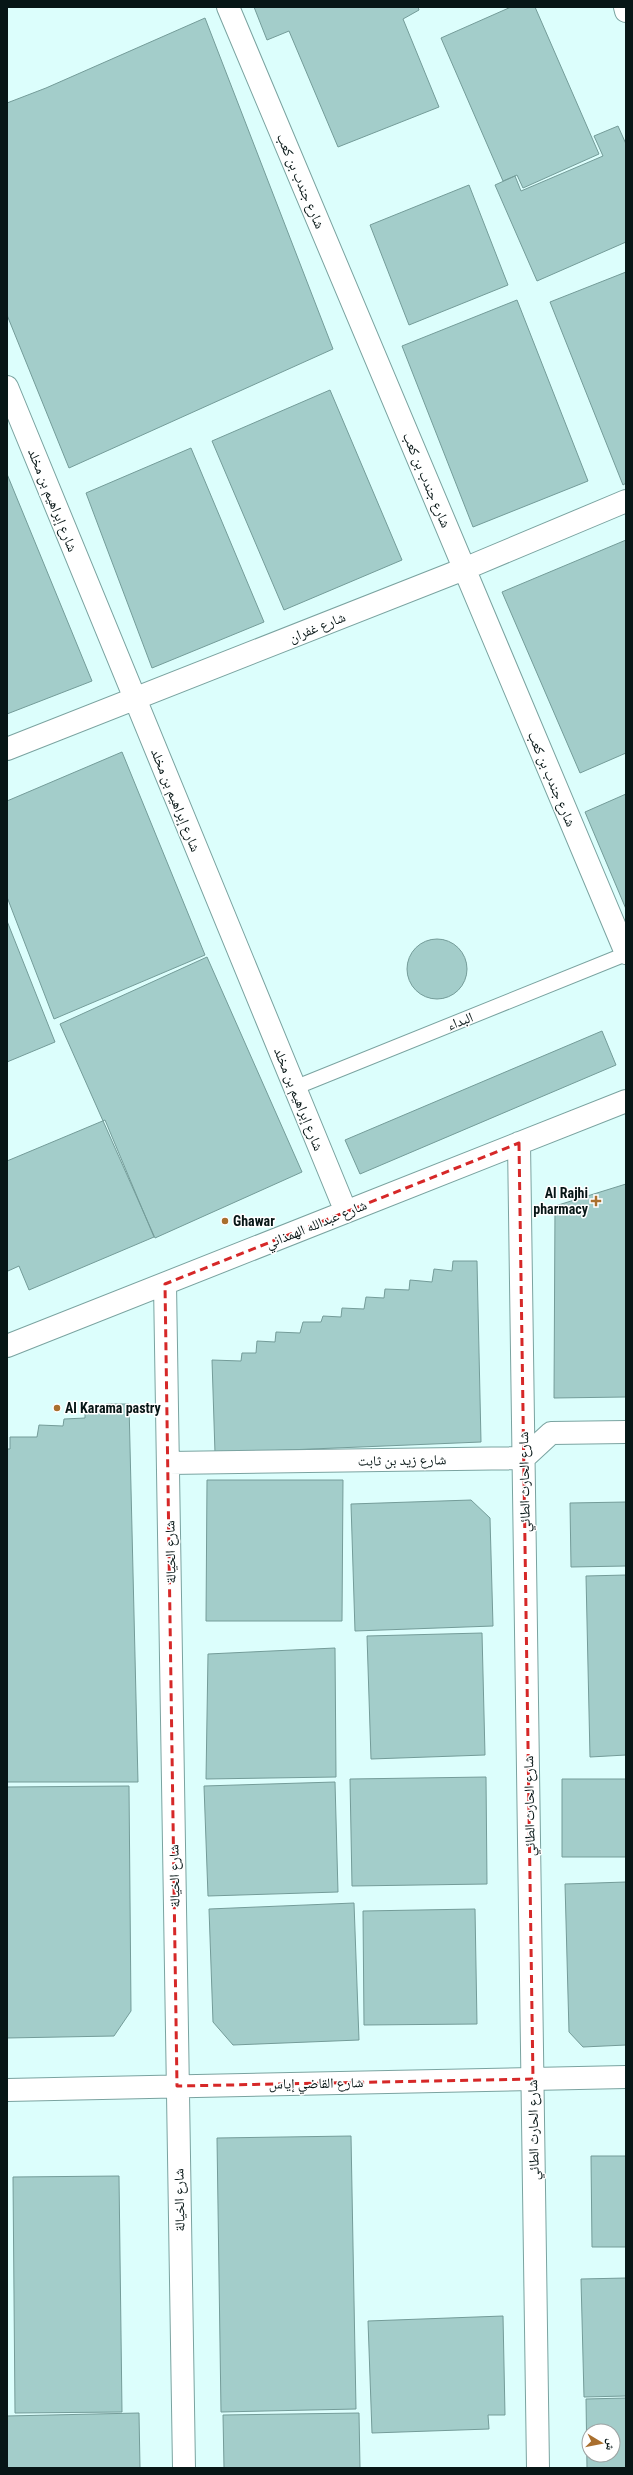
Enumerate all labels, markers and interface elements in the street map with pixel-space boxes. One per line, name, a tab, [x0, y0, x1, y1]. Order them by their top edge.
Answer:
street label: شارع جندب بن كعب	[272, 131, 328, 232]
street label: شارع جندب بن كعب	[398, 430, 454, 531]
street label: شارع إبراهيم بن مخلد	[23, 446, 81, 555]
street label: شارع غفران	[286, 608, 348, 647]
street label: شارع جندب بن كعب	[523, 729, 579, 830]
street label: شارع إبراهيم بن مخلد	[146, 746, 204, 855]
street label: البداء	[445, 1009, 475, 1034]
street label: شارع إبراهيم بن مخلد	[269, 1045, 327, 1154]
place label: Al Rajhi pharmacy	[533, 1185, 589, 1217]
street label: شارع عبدالله الهمذاني	[263, 1196, 370, 1255]
marker: Al Rajhi pharmacy	[591, 1196, 601, 1206]
place label: Ghawar	[233, 1213, 275, 1229]
marker: Ghawar	[220, 1216, 230, 1226]
place label: Al Karama pastry	[65, 1400, 162, 1416]
marker: Al Karama pastry	[52, 1403, 62, 1413]
street label: شارع الحارث الطائي	[515, 1432, 536, 1532]
street label: شارع زيد بن ثابت	[357, 1451, 447, 1471]
street label: شارع الخيالة	[161, 1520, 181, 1584]
street label: شارع الحارث الطائي	[520, 1756, 541, 1856]
street label: شارع الخيالة	[165, 1844, 185, 1908]
street label: شارع القاضي إياس	[268, 2074, 364, 2095]
street label: شارع الحارث الطائي	[524, 2080, 545, 2180]
street label: شارع الخيالة	[170, 2168, 190, 2232]
north arrow	[581, 2423, 621, 2463]
text: ش	[602, 2438, 618, 2452]

